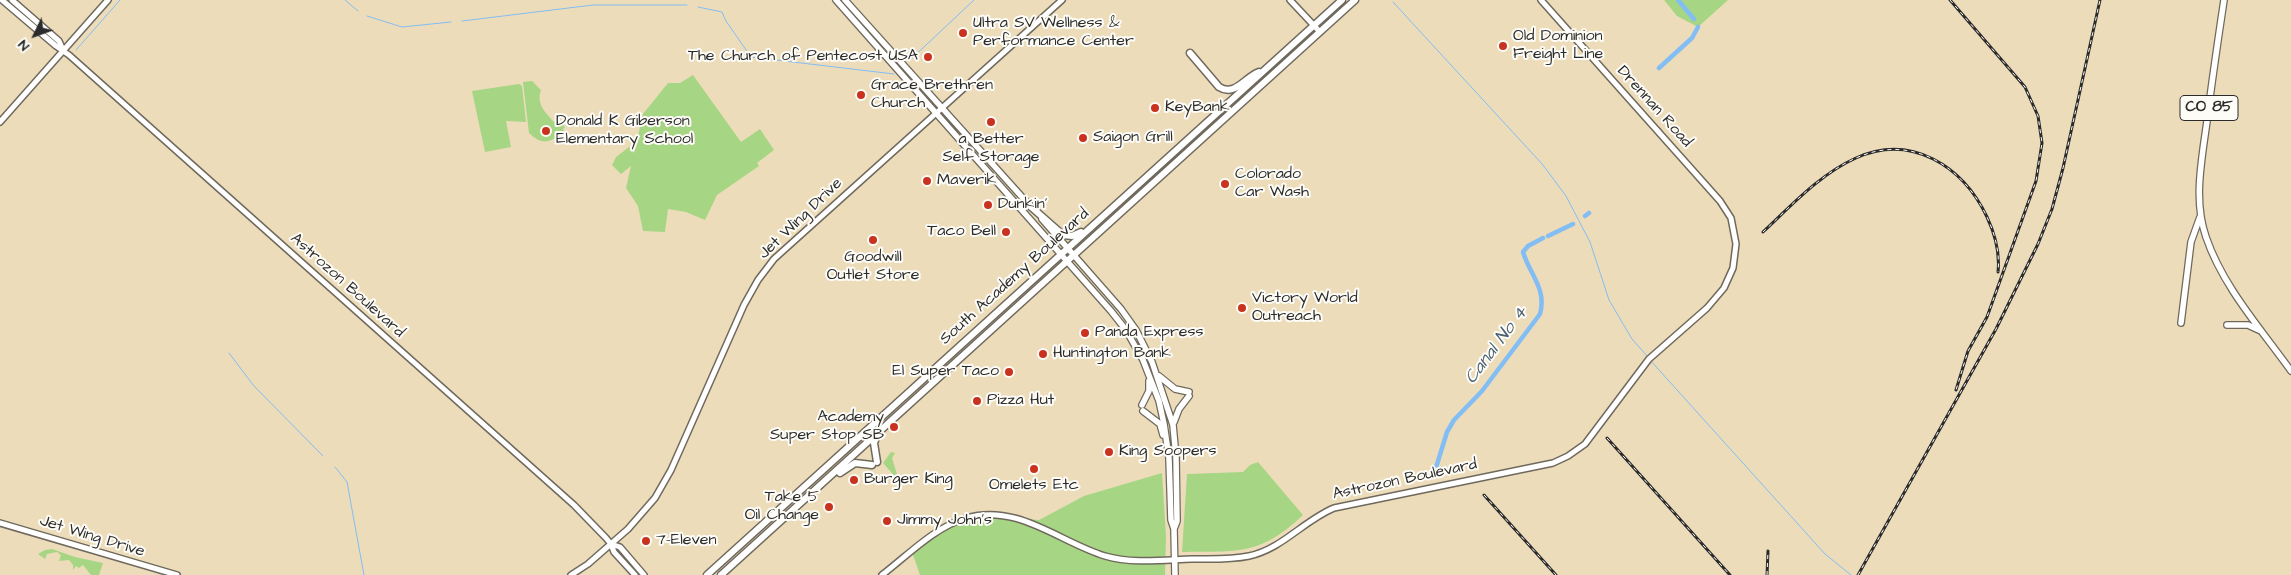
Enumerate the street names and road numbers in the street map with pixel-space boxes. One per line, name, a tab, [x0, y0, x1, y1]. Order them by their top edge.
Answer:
street label: Drennan Road	[1612, 62, 1696, 152]
road number: CO 85	[2180, 96, 2238, 120]
street label: Jet Wing Drive	[755, 174, 847, 264]
street label: South Academy Boulevard	[936, 205, 1094, 349]
street label: Astrozon Boulevard	[286, 230, 408, 342]
street label: Astrozon Boulevard	[1331, 455, 1479, 505]
street label: Jet Wing Drive	[37, 512, 147, 562]

